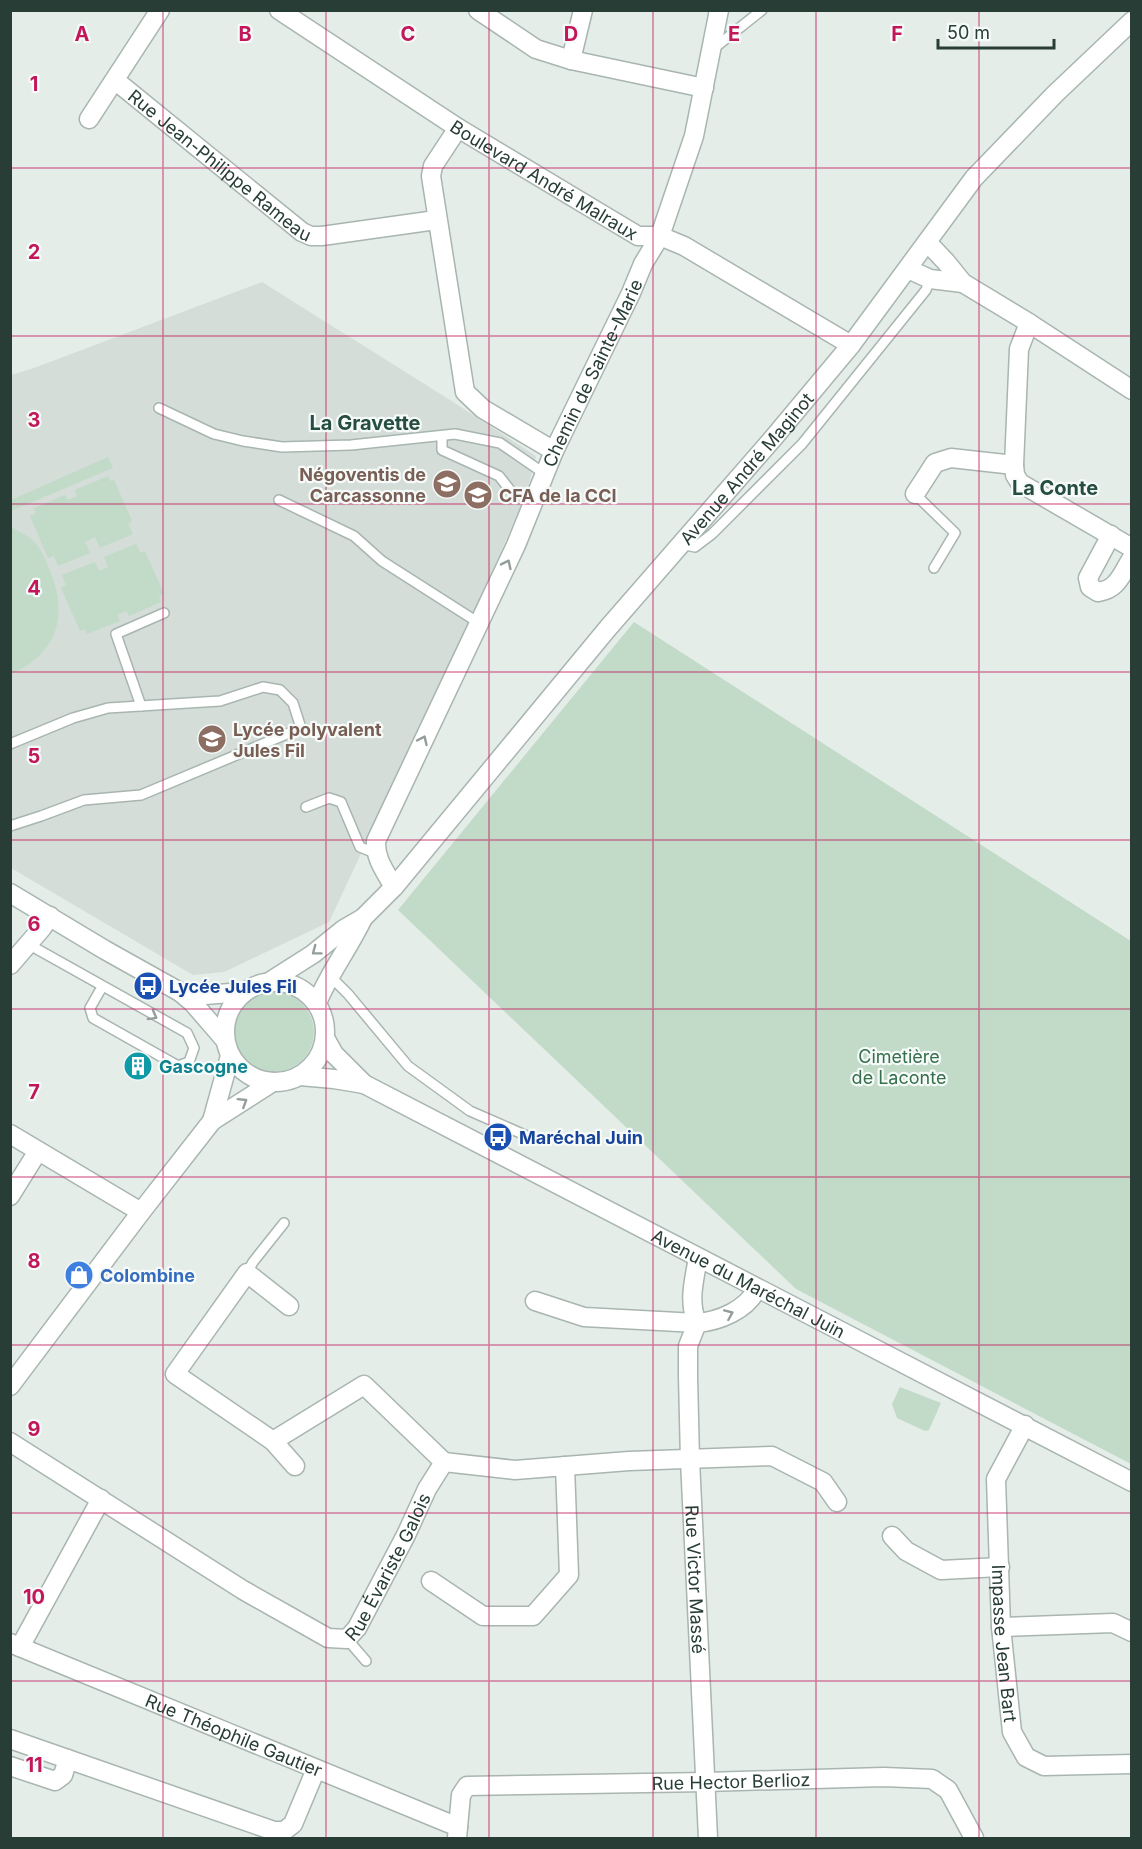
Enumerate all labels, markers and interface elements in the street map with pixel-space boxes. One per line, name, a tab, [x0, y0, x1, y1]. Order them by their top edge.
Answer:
scale bar	[938, 12, 1054, 50]
text: A	[75, 22, 90, 46]
text: B	[238, 22, 252, 46]
text: C	[401, 22, 415, 46]
text: D	[564, 22, 578, 46]
text: E	[728, 22, 740, 46]
text: F	[891, 22, 903, 46]
text: 50 m	[947, 22, 990, 43]
text: 1	[30, 72, 38, 96]
street label: Rue Jean-Philippe Rameau	[124, 85, 315, 245]
street label: Boulevard André Malraux	[447, 116, 642, 244]
text: 2	[28, 240, 40, 264]
street label: Chemin de Sainte-Marie	[538, 276, 646, 470]
street label: Avenue André Maginot	[675, 388, 817, 549]
text: 3	[28, 408, 40, 432]
district label: La Gravette	[309, 411, 421, 435]
place label: Négoventis de Carcassonne	[299, 464, 426, 506]
school or university icon: Négoventis de Carcassonne	[431, 468, 463, 500]
district label: La Conte	[1012, 476, 1098, 500]
school or university icon: CFA de la CCI	[462, 479, 494, 511]
place label: CFA de la CCI	[499, 485, 617, 506]
one-way arrow	[499, 559, 511, 570]
text: 4	[27, 576, 41, 600]
place label: Lycée polyvalent Jules Fil	[233, 719, 382, 761]
school or university icon: Lycée polyvalent Jules Fil	[196, 723, 228, 755]
one-way arrow	[416, 735, 428, 746]
text: 5	[28, 744, 40, 768]
text: 6	[28, 912, 41, 936]
one-way arrow	[312, 943, 323, 954]
bus stop icon: Lycée Jules Fil	[132, 970, 164, 1002]
place label: Lycée Jules Fil	[169, 976, 297, 997]
one-way arrow	[147, 1008, 157, 1020]
park label: Cimetière de Laconte	[852, 1046, 946, 1088]
building icon: Gascogne	[122, 1050, 154, 1082]
place label: Gascogne	[159, 1056, 248, 1077]
text: 7	[28, 1080, 40, 1104]
one-way arrow	[237, 1097, 247, 1109]
bus stop icon: Maréchal Juin	[482, 1121, 514, 1153]
place label: Maréchal Juin	[519, 1127, 643, 1148]
street label: Avenue du Maréchal Juin	[648, 1225, 849, 1342]
text: 8	[27, 1249, 41, 1273]
shop icon: Colombine	[63, 1259, 95, 1291]
place label: Colombine	[100, 1265, 195, 1286]
one-way arrow	[722, 1309, 733, 1321]
text: 9	[28, 1417, 41, 1441]
street label: Rue Évariste Galois	[340, 1490, 434, 1645]
street label: Rue Victor Massé	[682, 1504, 710, 1654]
street label: Impasse Jean Bart	[988, 1564, 1021, 1723]
text: 10	[23, 1585, 45, 1609]
street label: Rue Théophile Gautier	[142, 1689, 326, 1781]
text: 11	[25, 1753, 43, 1777]
street label: Rue Hector Berlioz	[651, 1769, 811, 1793]

